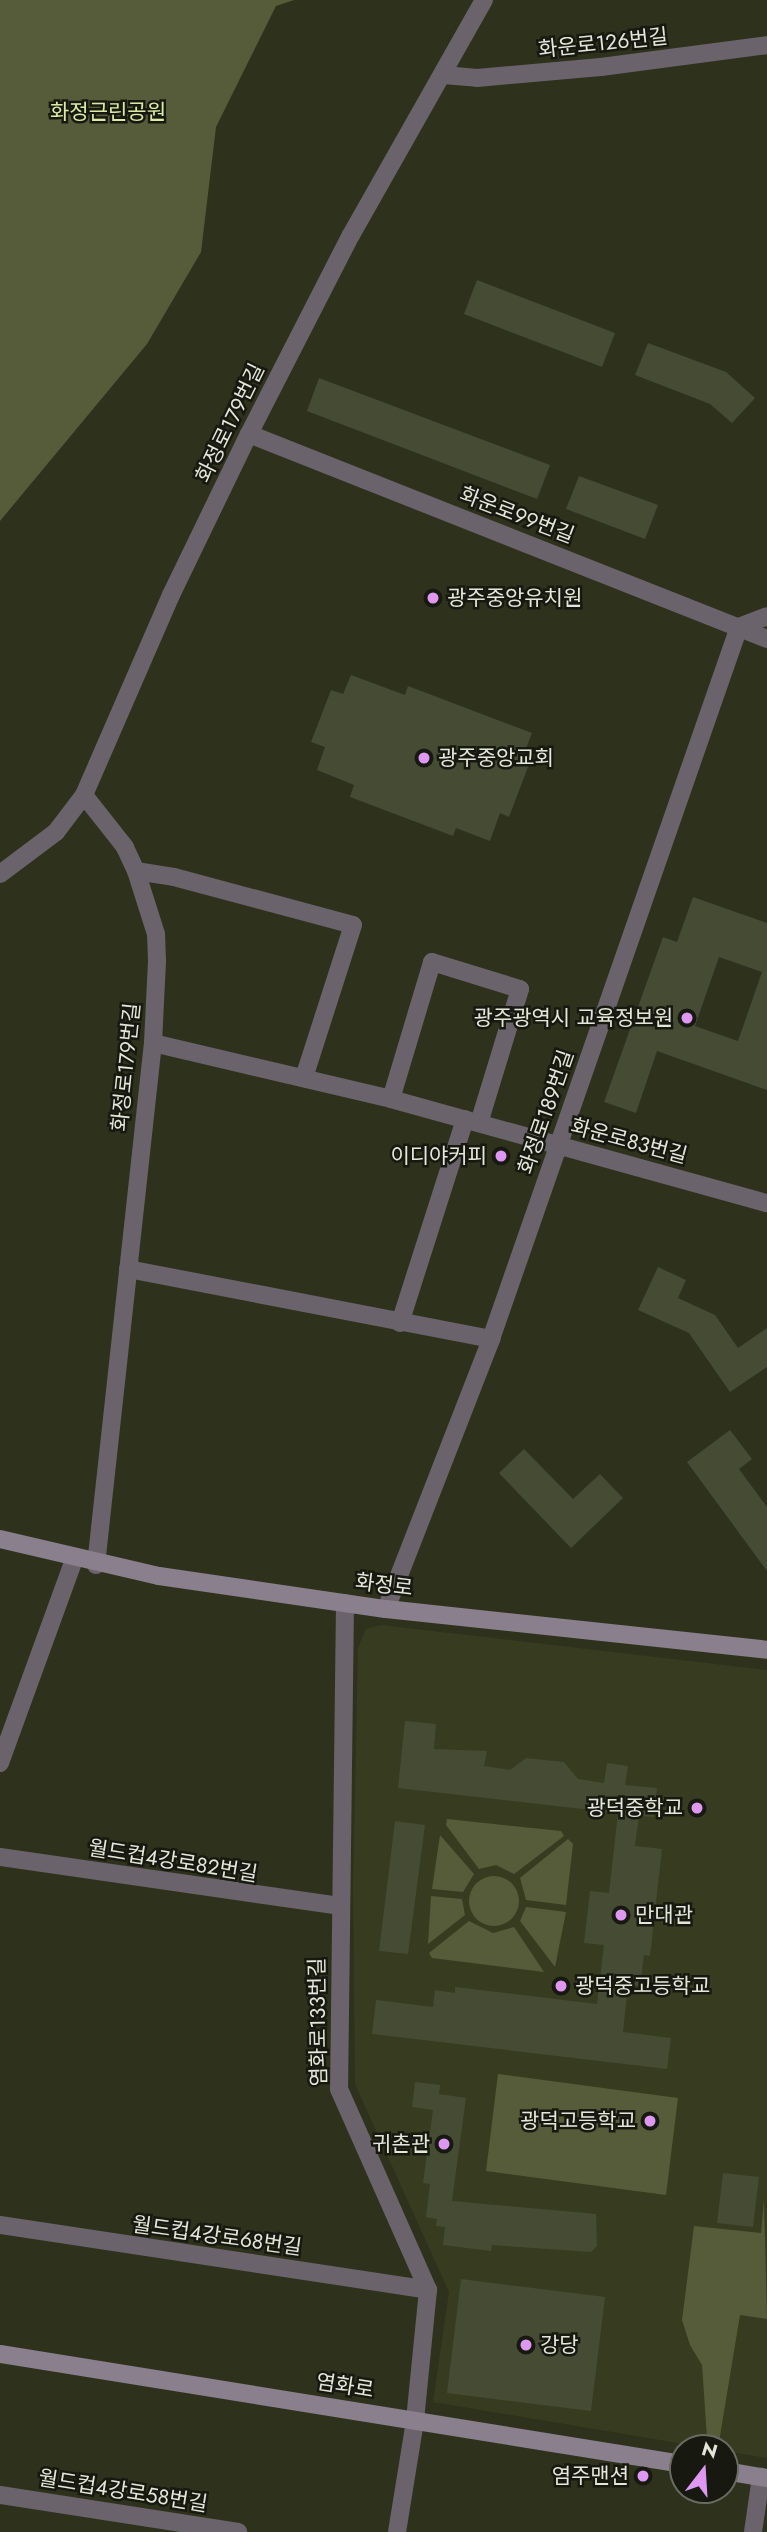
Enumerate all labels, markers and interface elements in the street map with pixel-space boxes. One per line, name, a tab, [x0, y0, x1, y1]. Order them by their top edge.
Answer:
street label: 화운로126번길	[537, 24, 669, 62]
park label: 화정근린공원	[50, 99, 166, 125]
street label: 화정로179번길	[190, 359, 270, 487]
street label: 화운로99번길	[456, 482, 578, 548]
place label: 광주중앙유치원	[447, 585, 582, 611]
marker: 광주중앙유치원	[425, 590, 441, 606]
place label: 광주중앙교회	[438, 745, 554, 771]
marker: 광주중앙교회	[416, 750, 432, 766]
street label: 화정로179번길	[107, 1001, 145, 1133]
place label: 광주광역시 교육정보원	[474, 1005, 673, 1031]
marker: 광주광역시 교육정보원	[679, 1010, 695, 1026]
street label: 화정로189번길	[513, 1047, 579, 1177]
street label: 화운로83번길	[568, 1113, 690, 1169]
place label: 이디야커피	[390, 1143, 487, 1169]
marker: 이디야커피	[493, 1148, 509, 1164]
street label: 화정로	[354, 1569, 414, 1601]
place label: 광덕중학교	[586, 1795, 683, 1821]
marker: 광덕중학교	[689, 1800, 705, 1816]
street label: 월드컵4강로82번길	[87, 1835, 259, 1887]
place label: 만대관	[635, 1902, 693, 1928]
marker: 만대관	[613, 1907, 629, 1923]
street label: 염화로133번길	[304, 1957, 332, 2087]
place label: 광덕중고등학교	[575, 1973, 710, 1999]
marker: 광덕중고등학교	[553, 1978, 569, 1994]
place label: 광덕고등학교	[520, 2108, 636, 2134]
marker: 광덕고등학교	[642, 2113, 658, 2129]
place label: 귀촌관	[372, 2131, 430, 2157]
marker: 귀촌관	[436, 2136, 452, 2152]
street label: 월드컵4강로68번길	[131, 2212, 303, 2260]
place label: 강당	[540, 2332, 579, 2358]
marker: 강당	[518, 2337, 534, 2353]
street label: 염화로	[314, 2369, 376, 2403]
north arrow	[669, 2434, 739, 2504]
text: N	[699, 2435, 721, 2465]
place label: 염주맨션	[552, 2463, 629, 2489]
street label: 월드컵4강로58번길	[37, 2465, 209, 2517]
marker: 염주맨션	[635, 2468, 651, 2484]

